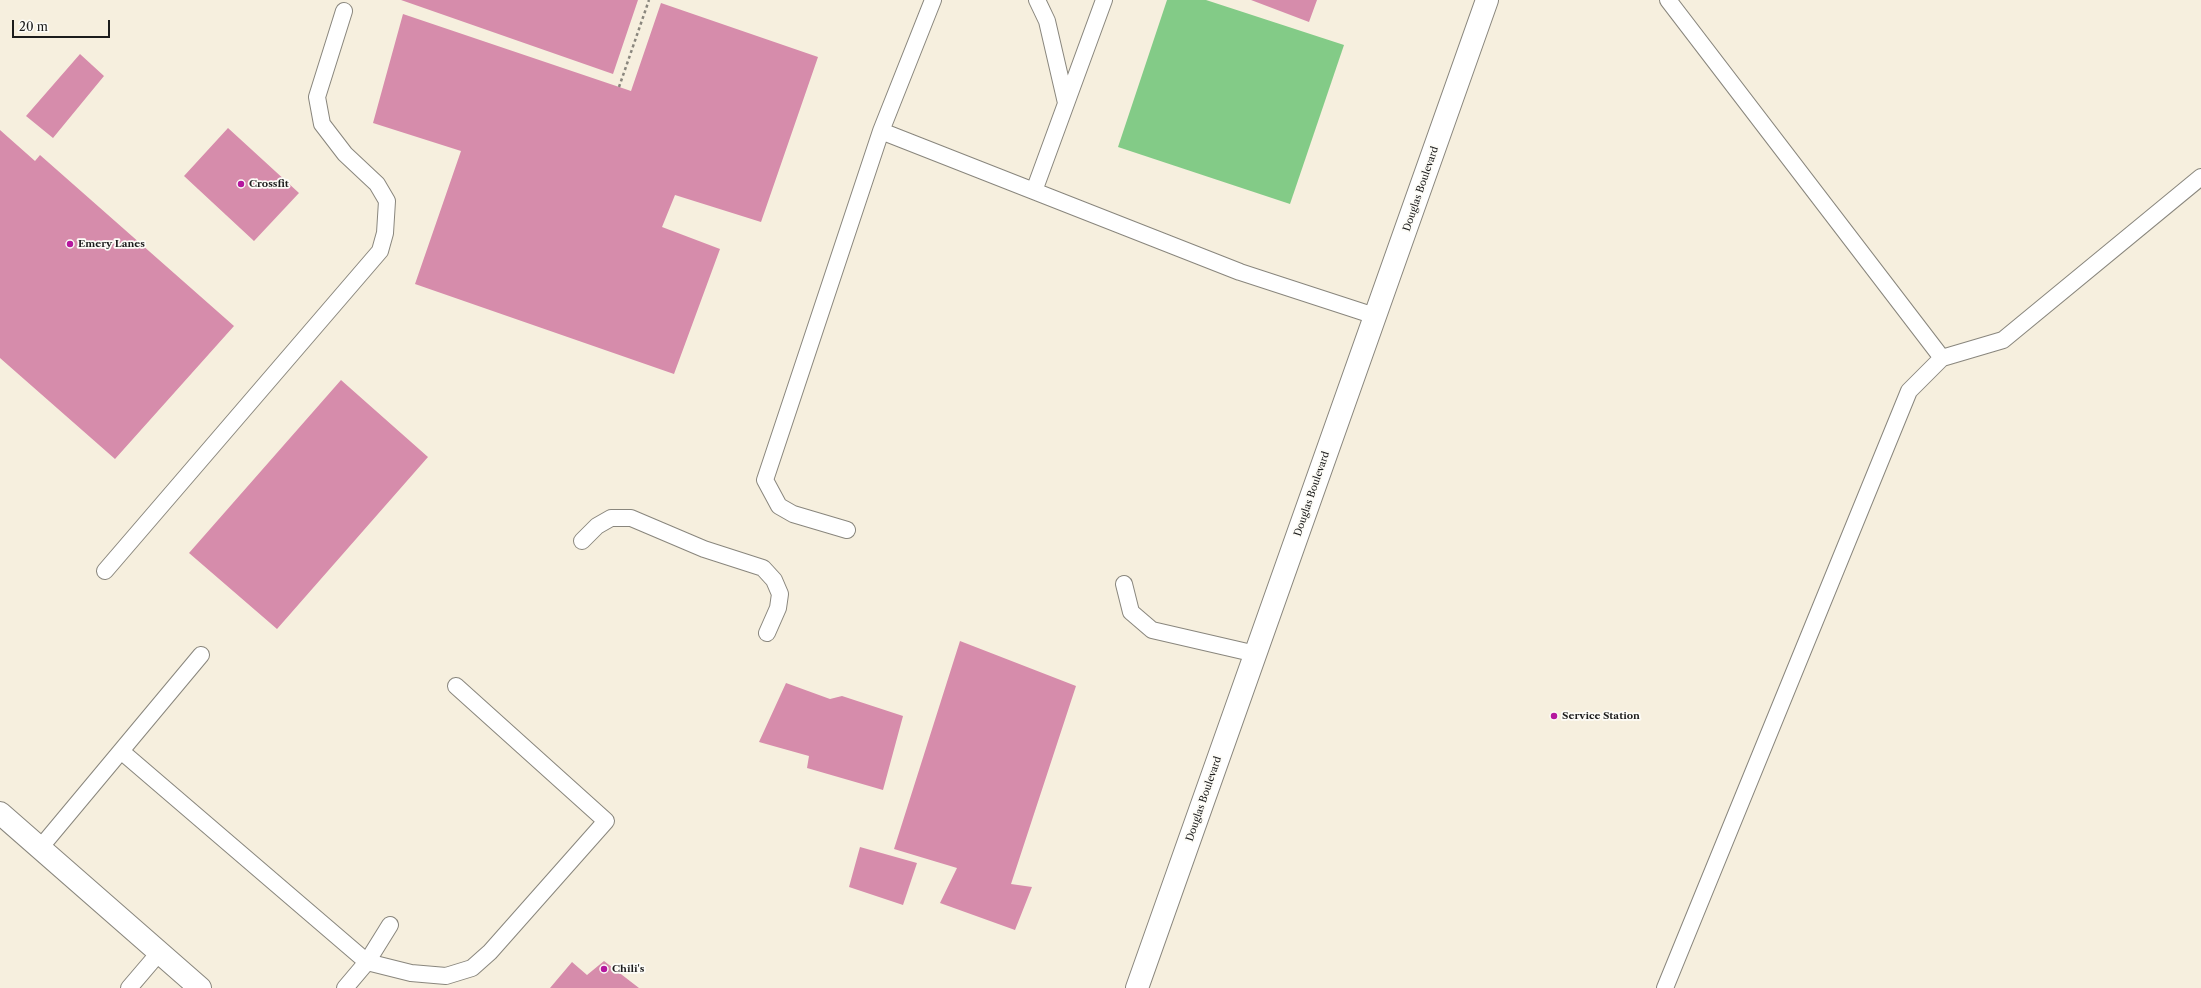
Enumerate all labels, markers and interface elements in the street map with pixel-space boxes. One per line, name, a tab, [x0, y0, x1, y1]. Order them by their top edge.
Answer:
scale bar	[14, 12, 112, 38]
text: 20 m	[19, 19, 48, 34]
street label: Douglas Boulevard	[1401, 145, 1441, 233]
place label: Crossfit	[249, 178, 289, 190]
marker: Crossfit	[236, 179, 246, 189]
place label: Emery Lanes	[78, 238, 145, 250]
marker: Emery Lanes	[65, 239, 75, 249]
street label: Douglas Boulevard	[1292, 450, 1332, 538]
place label: Service Station	[1562, 710, 1640, 722]
marker: Service Station	[1549, 711, 1559, 721]
street label: Douglas Boulevard	[1184, 755, 1224, 843]
place label: Chili's	[612, 963, 644, 975]
marker: Chili's	[599, 964, 609, 974]

